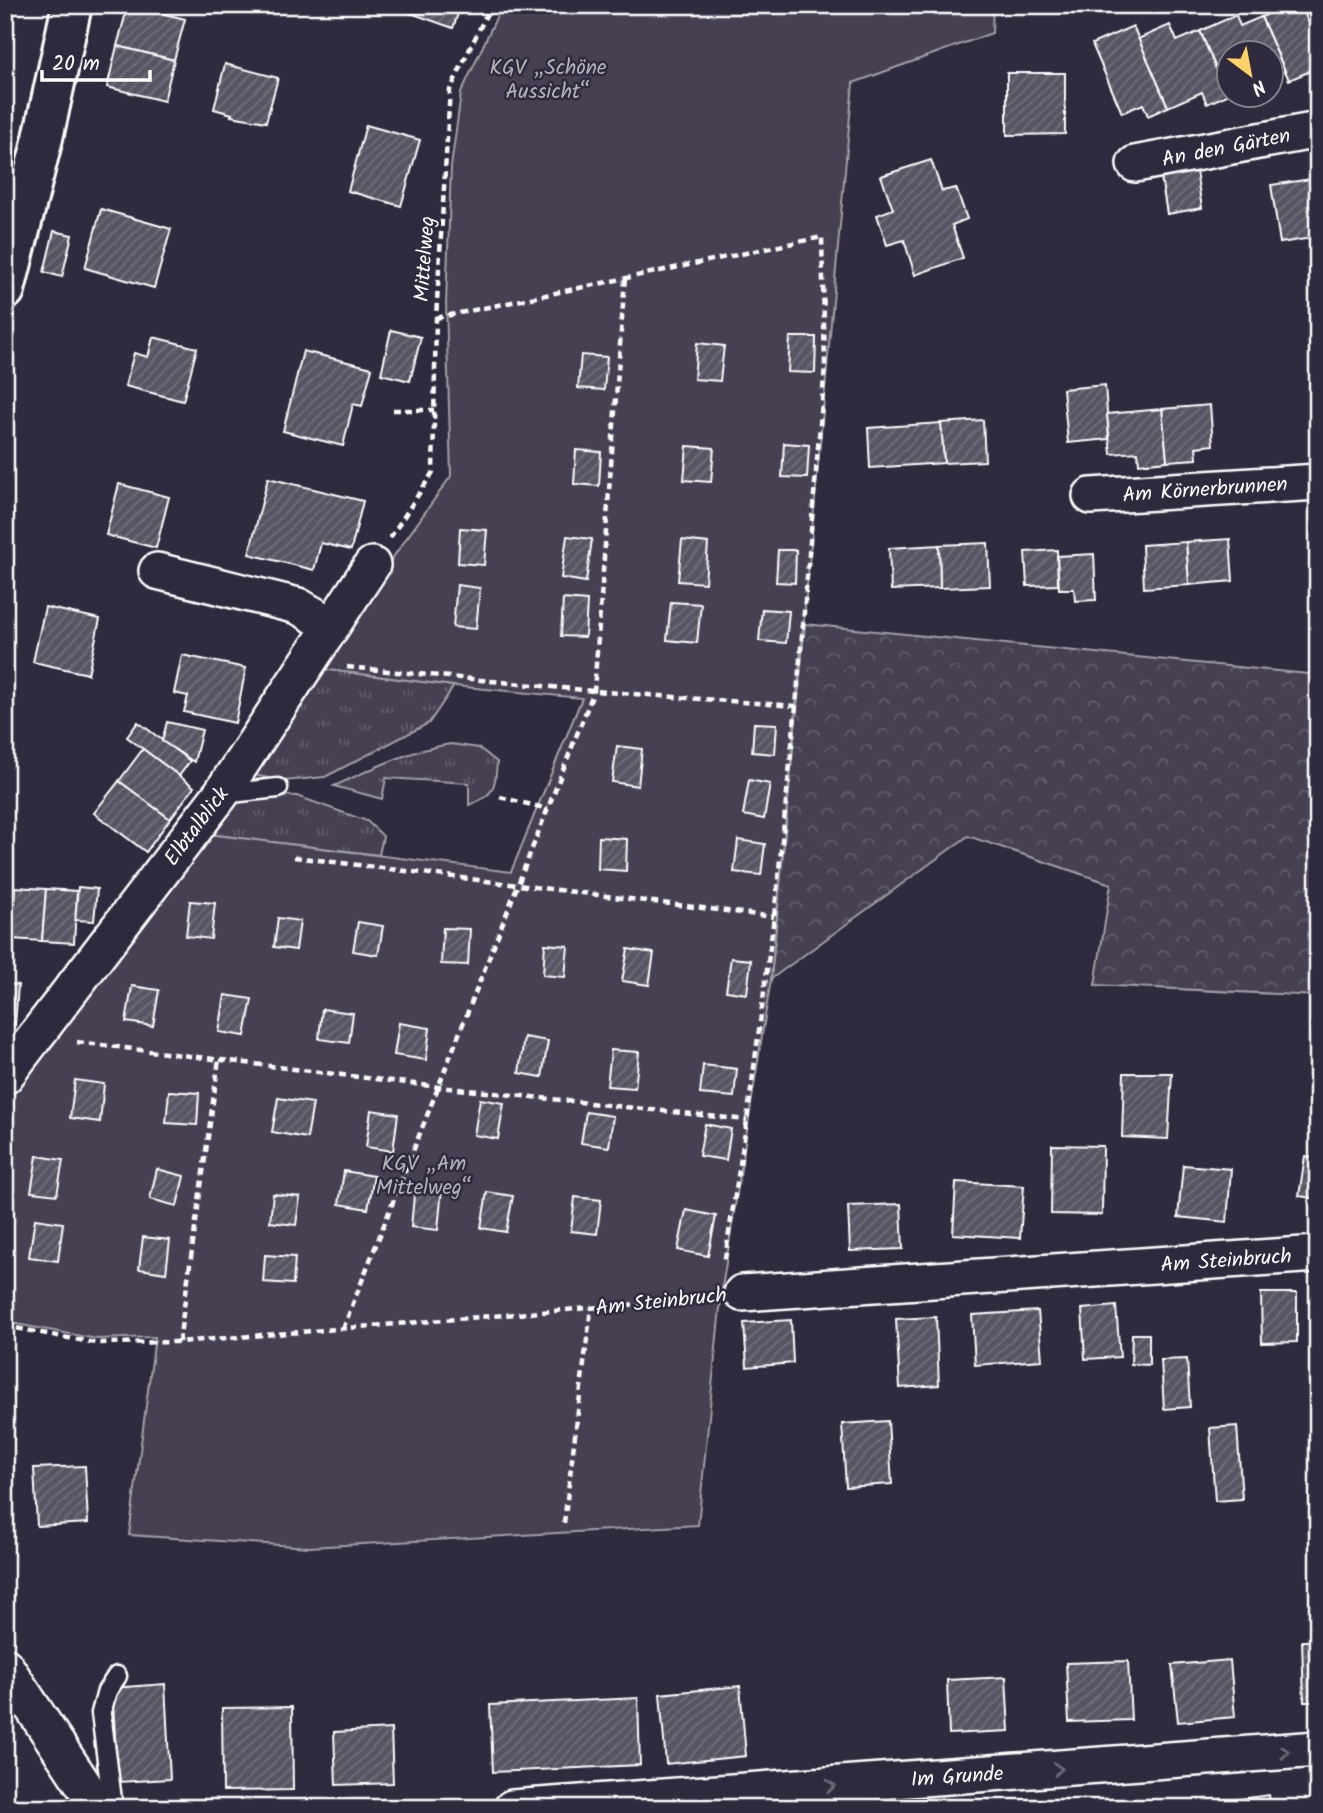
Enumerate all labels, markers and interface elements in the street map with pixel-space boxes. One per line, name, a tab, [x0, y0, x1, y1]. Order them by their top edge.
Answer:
scale bar	[42, 38, 150, 82]
north arrow	[1214, 38, 1284, 108]
text: 20 m	[52, 48, 100, 81]
park label: KGV „Schöne Aussicht“	[490, 52, 607, 109]
text: N	[1245, 71, 1271, 103]
street label: An den Gärten	[1159, 120, 1293, 177]
street label: Mittelweg	[406, 215, 445, 303]
street label: Am Körnerbrunnen	[1121, 468, 1289, 513]
street label: Elbtalblick	[156, 780, 238, 874]
park label: KGV „Am Mittelweg“	[376, 1148, 472, 1205]
street label: Am Steinbruch	[1159, 1240, 1293, 1283]
street label: Am Steinbruch	[594, 1279, 728, 1326]
one-way arrow	[1280, 1745, 1291, 1760]
street label: Im Grunde	[910, 1758, 1005, 1797]
one-way arrow	[1053, 1762, 1064, 1777]
one-way arrow	[826, 1779, 837, 1794]

